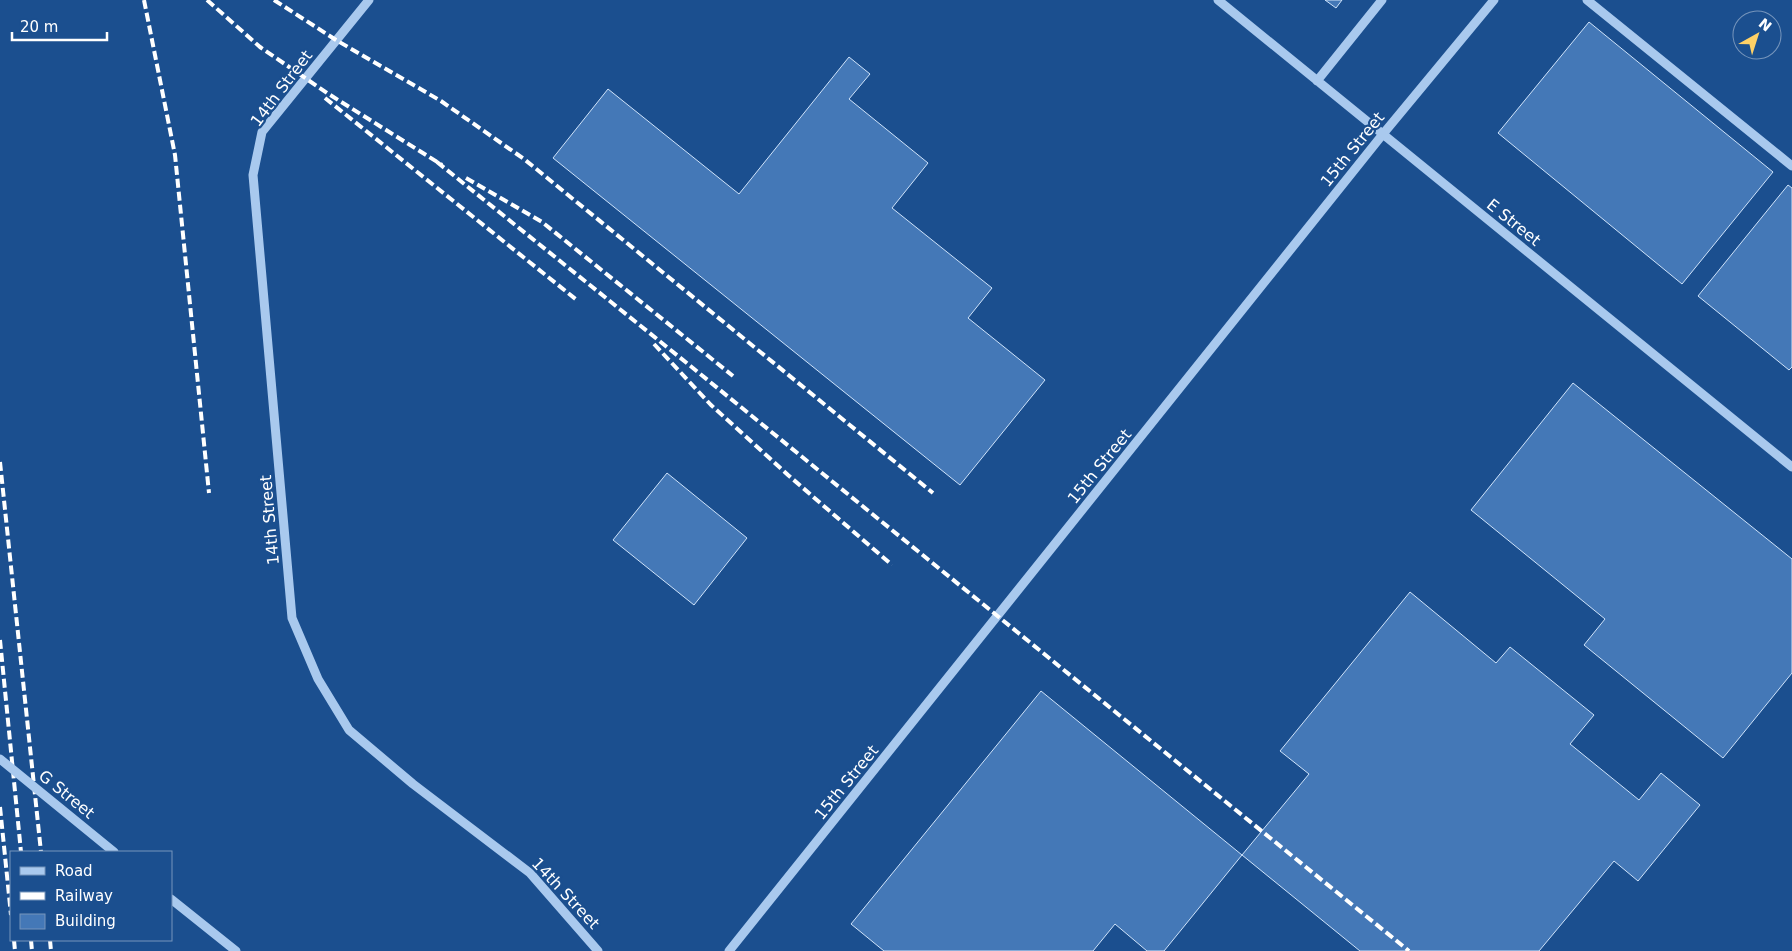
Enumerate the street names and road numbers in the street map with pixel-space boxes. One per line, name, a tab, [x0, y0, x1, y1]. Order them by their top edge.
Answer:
street label: 14th Street	[247, 46, 316, 130]
street label: 15th Street	[1317, 108, 1388, 190]
street label: E Street	[1483, 195, 1544, 250]
street label: 15th Street	[1064, 425, 1135, 507]
street label: 14th Street	[256, 474, 283, 566]
street label: 15th Street	[811, 741, 882, 823]
street label: G Street	[35, 766, 98, 823]
street label: 14th Street	[528, 854, 603, 933]

